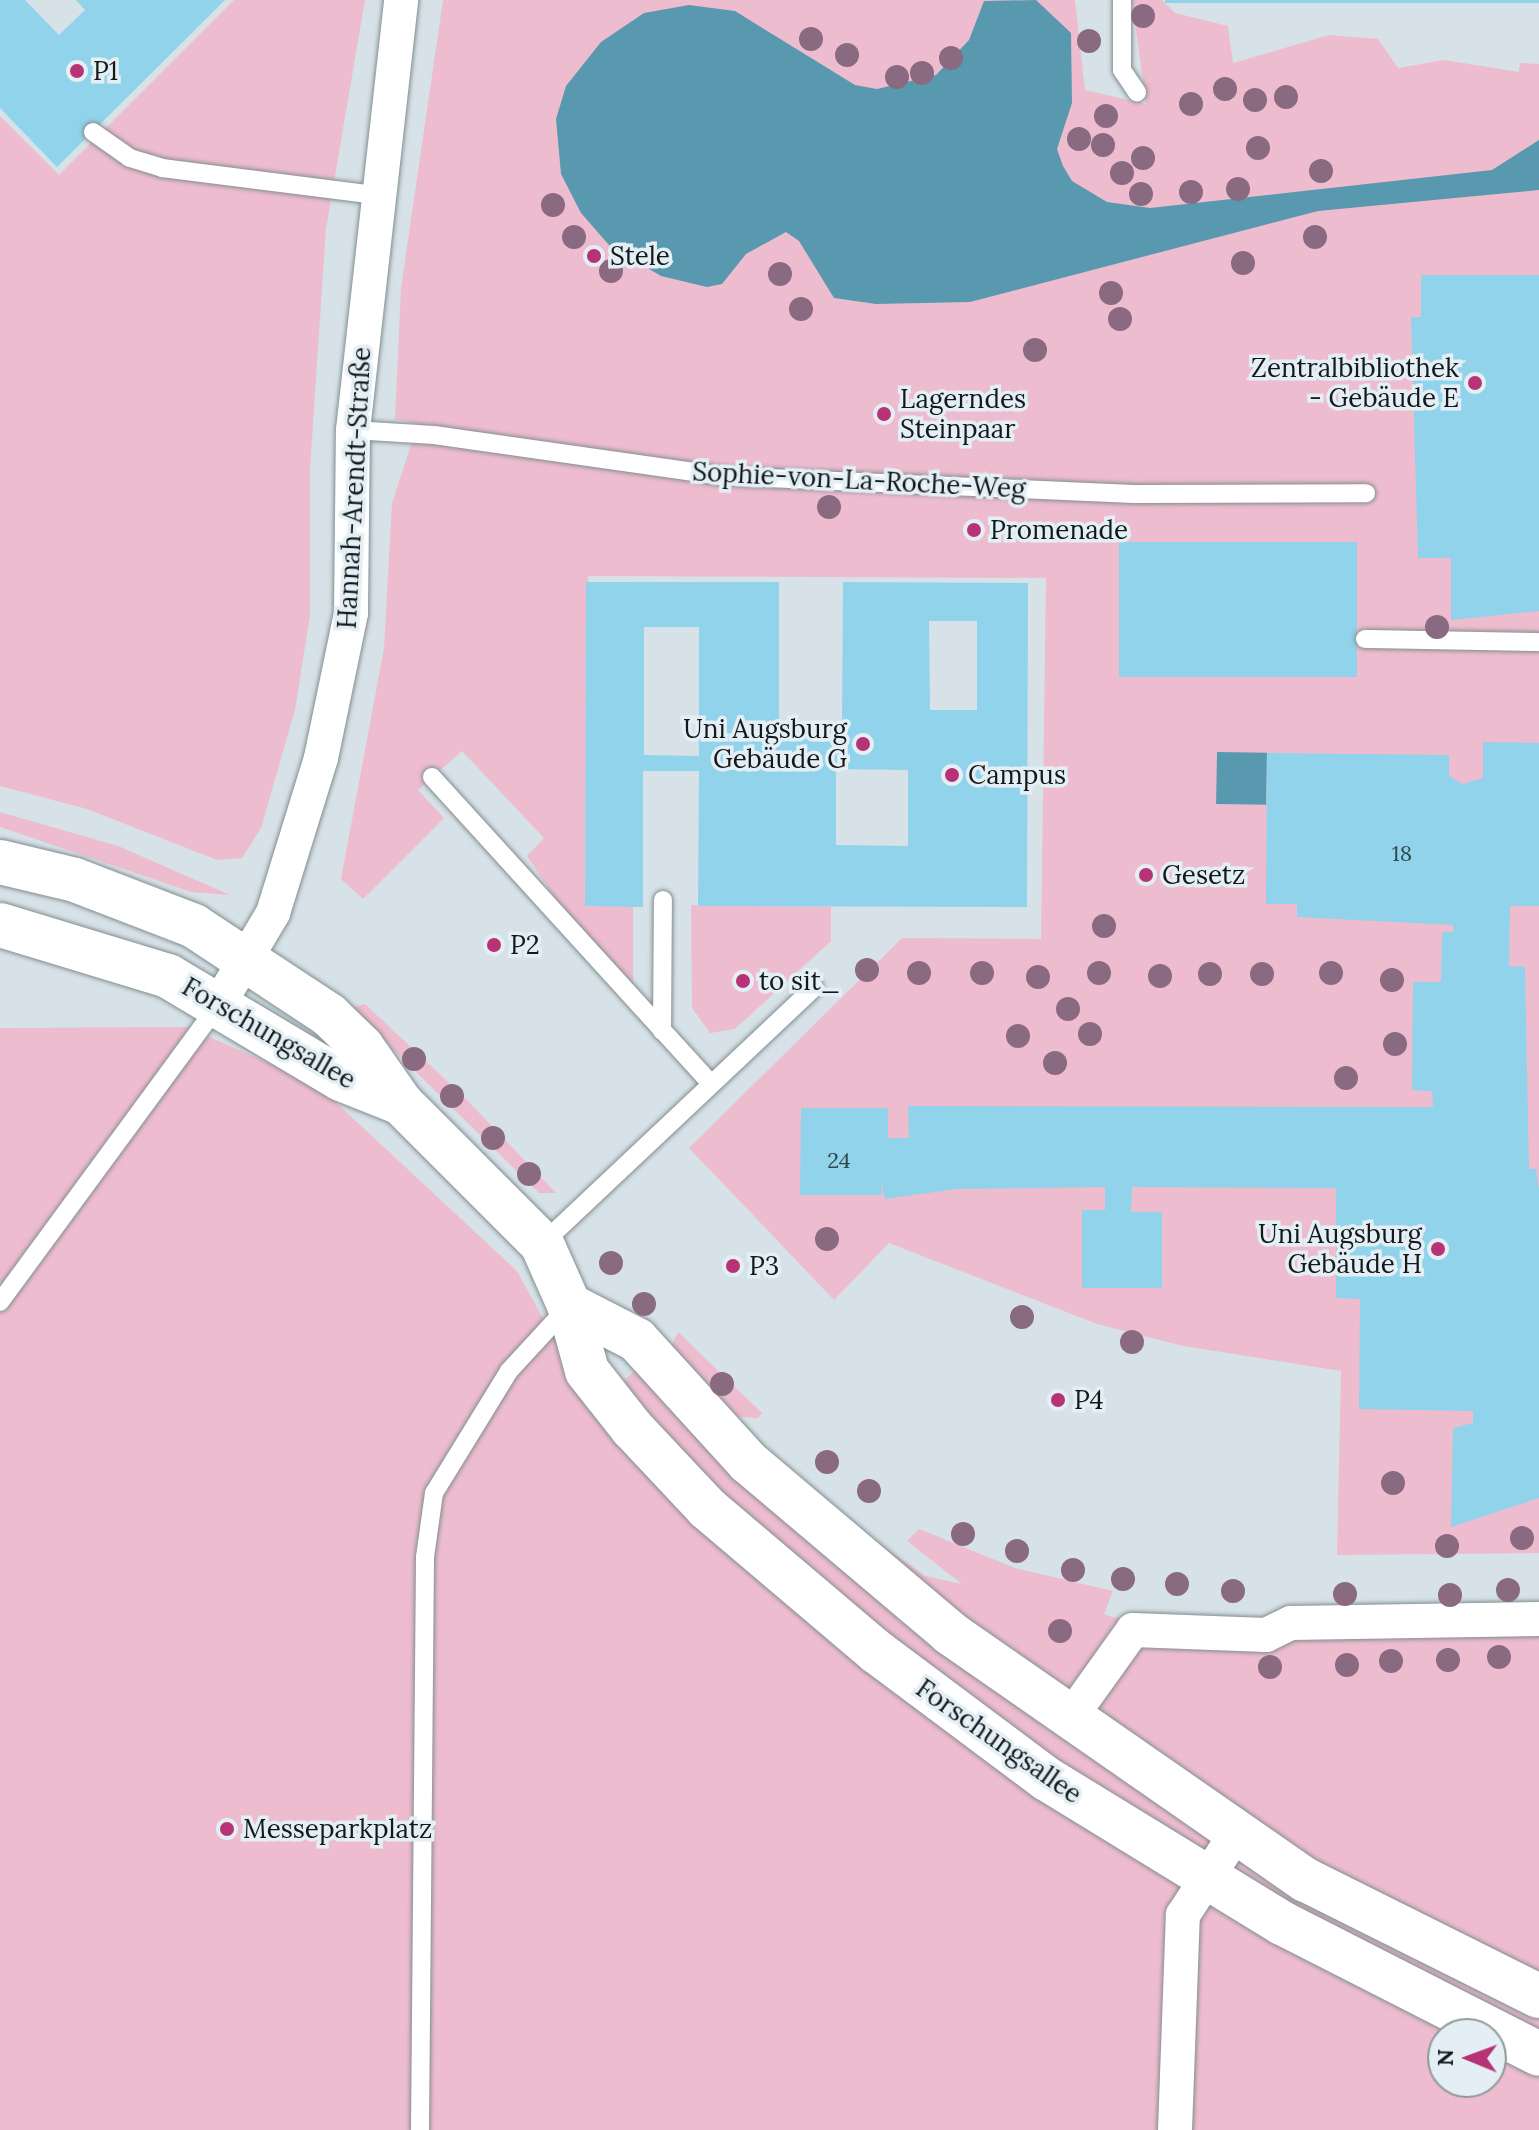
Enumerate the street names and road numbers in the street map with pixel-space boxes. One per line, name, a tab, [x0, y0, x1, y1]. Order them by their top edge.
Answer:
street label: Hannah-Arendt-Straße	[331, 346, 377, 630]
street label: Sophie-von-La-Roche-Weg	[692, 456, 1026, 504]
street label: Forschungsallee	[177, 971, 361, 1095]
street label: Forschungsallee	[910, 1672, 1088, 1810]

